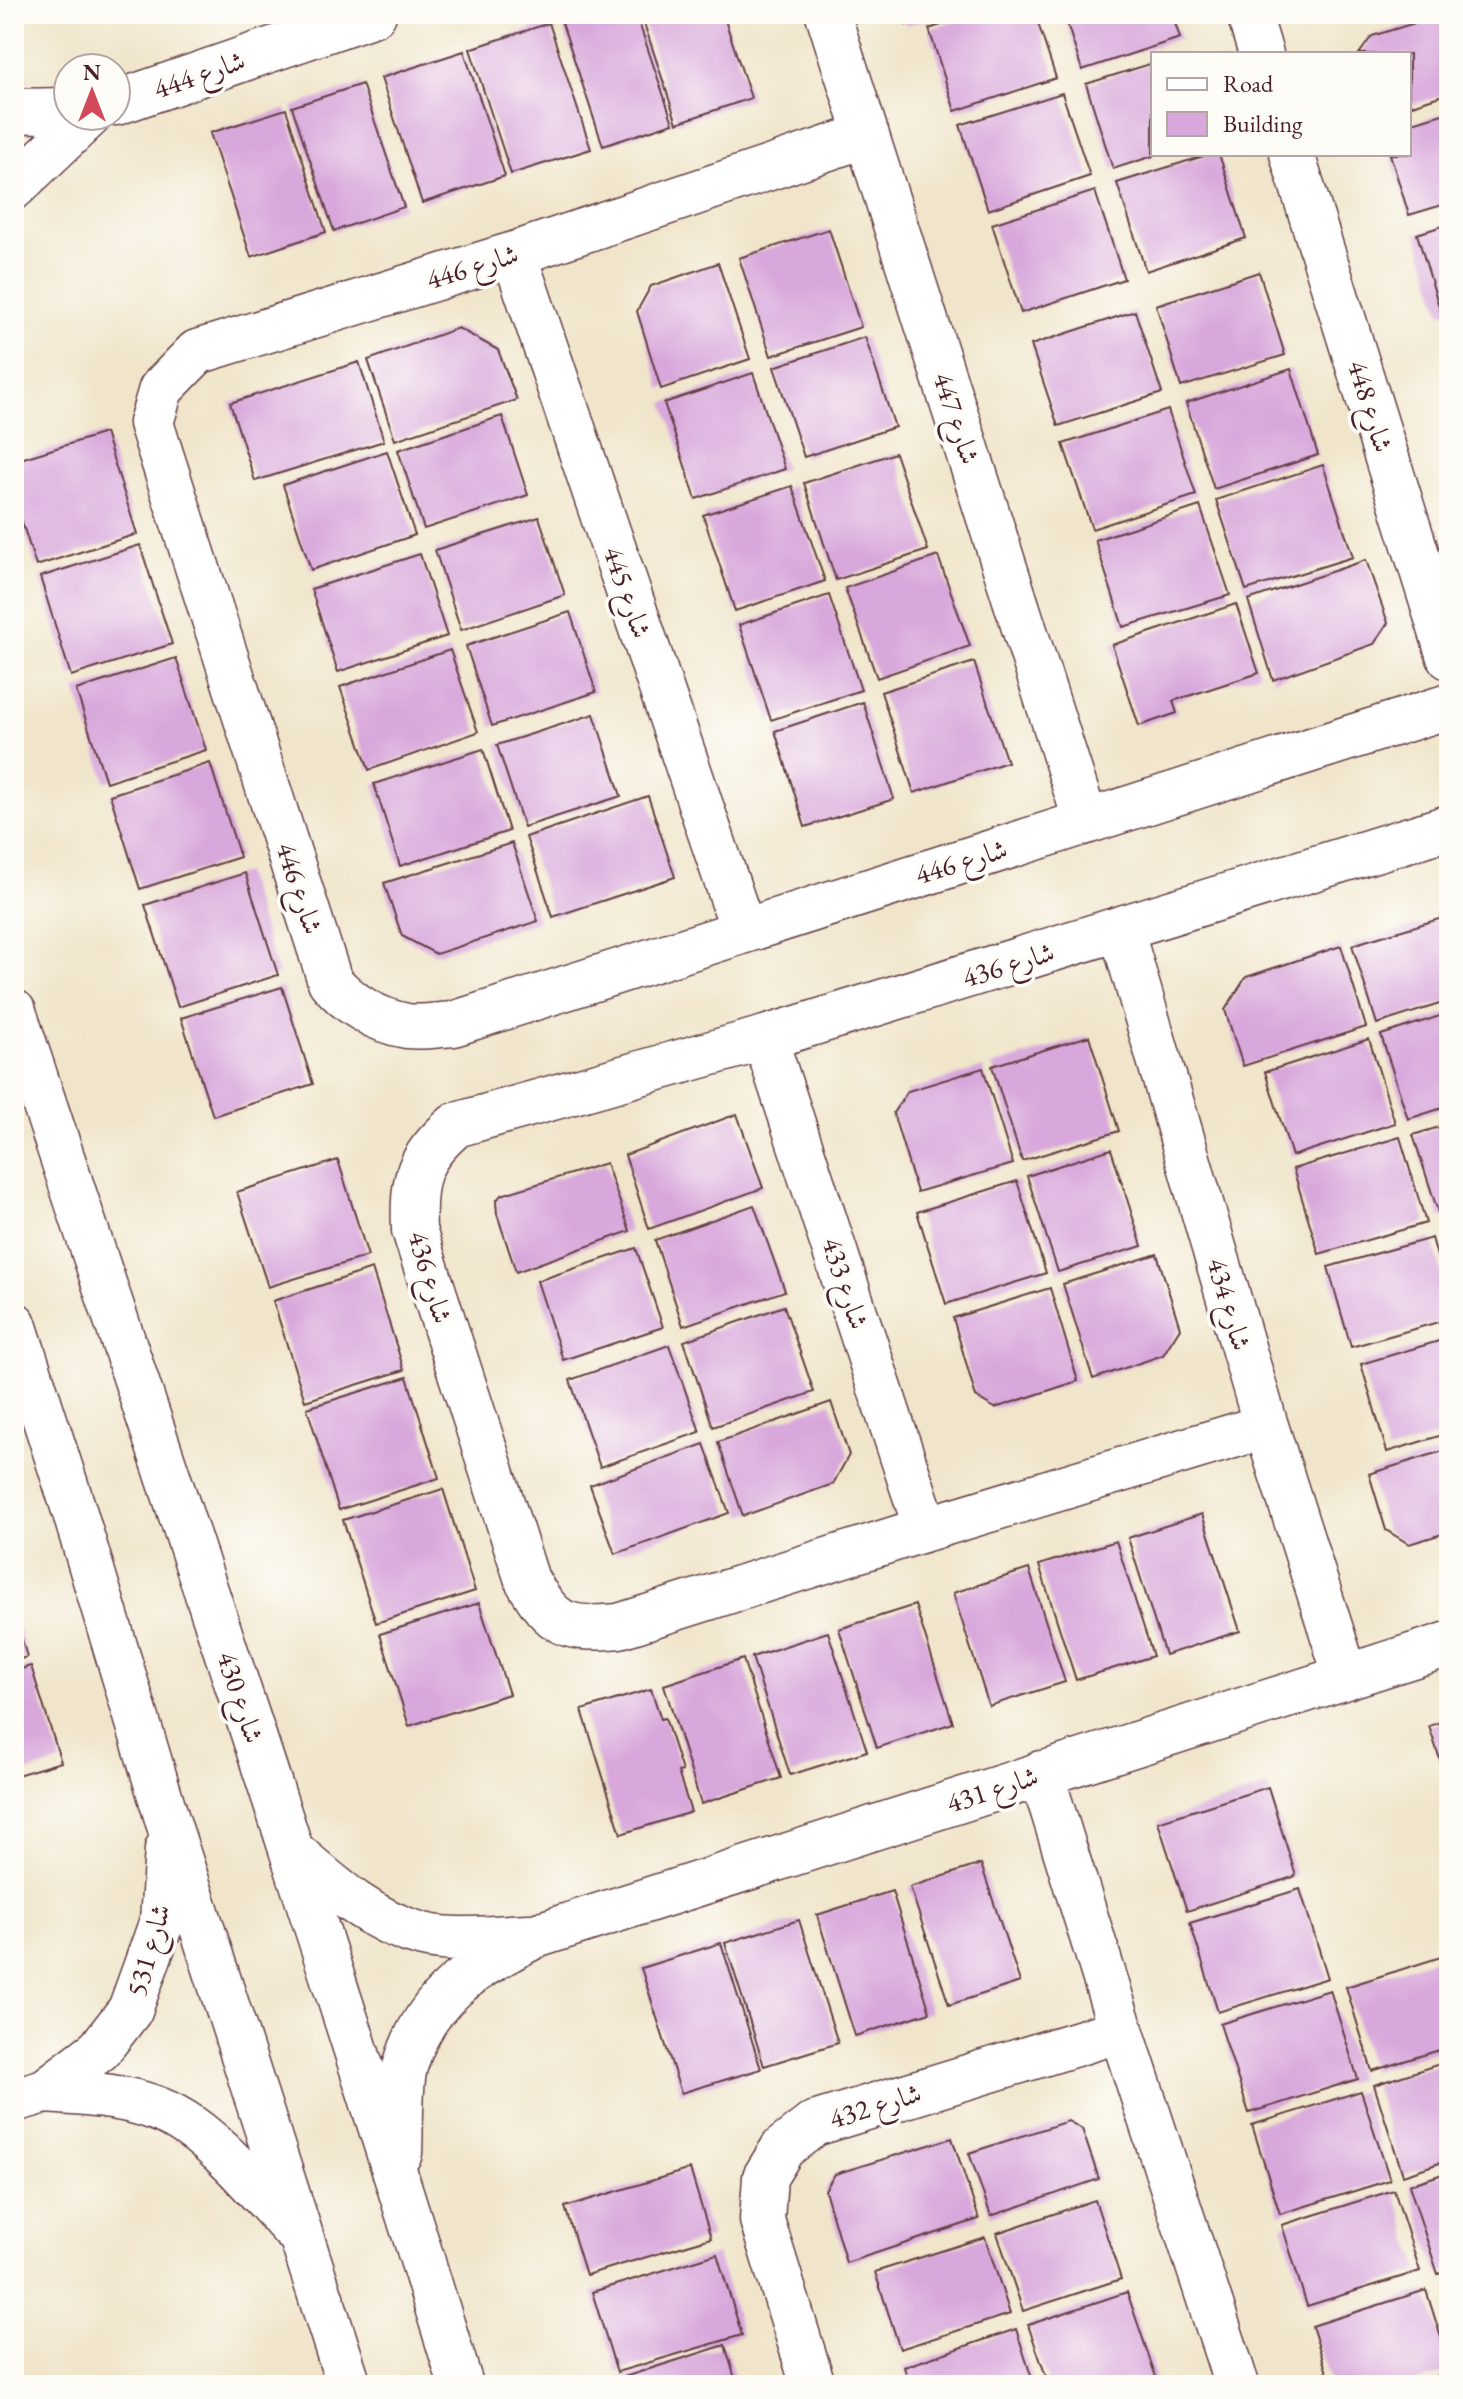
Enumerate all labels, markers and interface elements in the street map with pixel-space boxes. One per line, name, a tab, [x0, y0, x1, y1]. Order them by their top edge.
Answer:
street label: شارع 444	[148, 42, 252, 112]
north arrow	[52, 52, 132, 132]
legend	[1151, 52, 1411, 156]
text: N	[83, 58, 101, 87]
text: Road	[1223, 68, 1274, 99]
text: Building	[1223, 108, 1303, 139]
street label: شارع 446	[422, 235, 524, 303]
street label: شارع 448	[1334, 356, 1402, 458]
street label: شارع 447	[920, 367, 989, 470]
street label: شارع 445	[590, 541, 660, 645]
street label: شارع 446	[911, 830, 1013, 898]
street label: شارع 446	[263, 837, 332, 940]
street label: شارع 436	[958, 933, 1060, 1001]
street label: شارع 436	[395, 1227, 461, 1329]
street label: شارع 433	[809, 1232, 878, 1335]
street label: شارع 434	[1194, 1254, 1260, 1356]
street label: شارع 430	[204, 1646, 273, 1749]
street label: شارع 431	[941, 1757, 1044, 1826]
street label: شارع 531	[118, 1900, 184, 2002]
street label: شارع 432	[825, 2074, 927, 2142]

